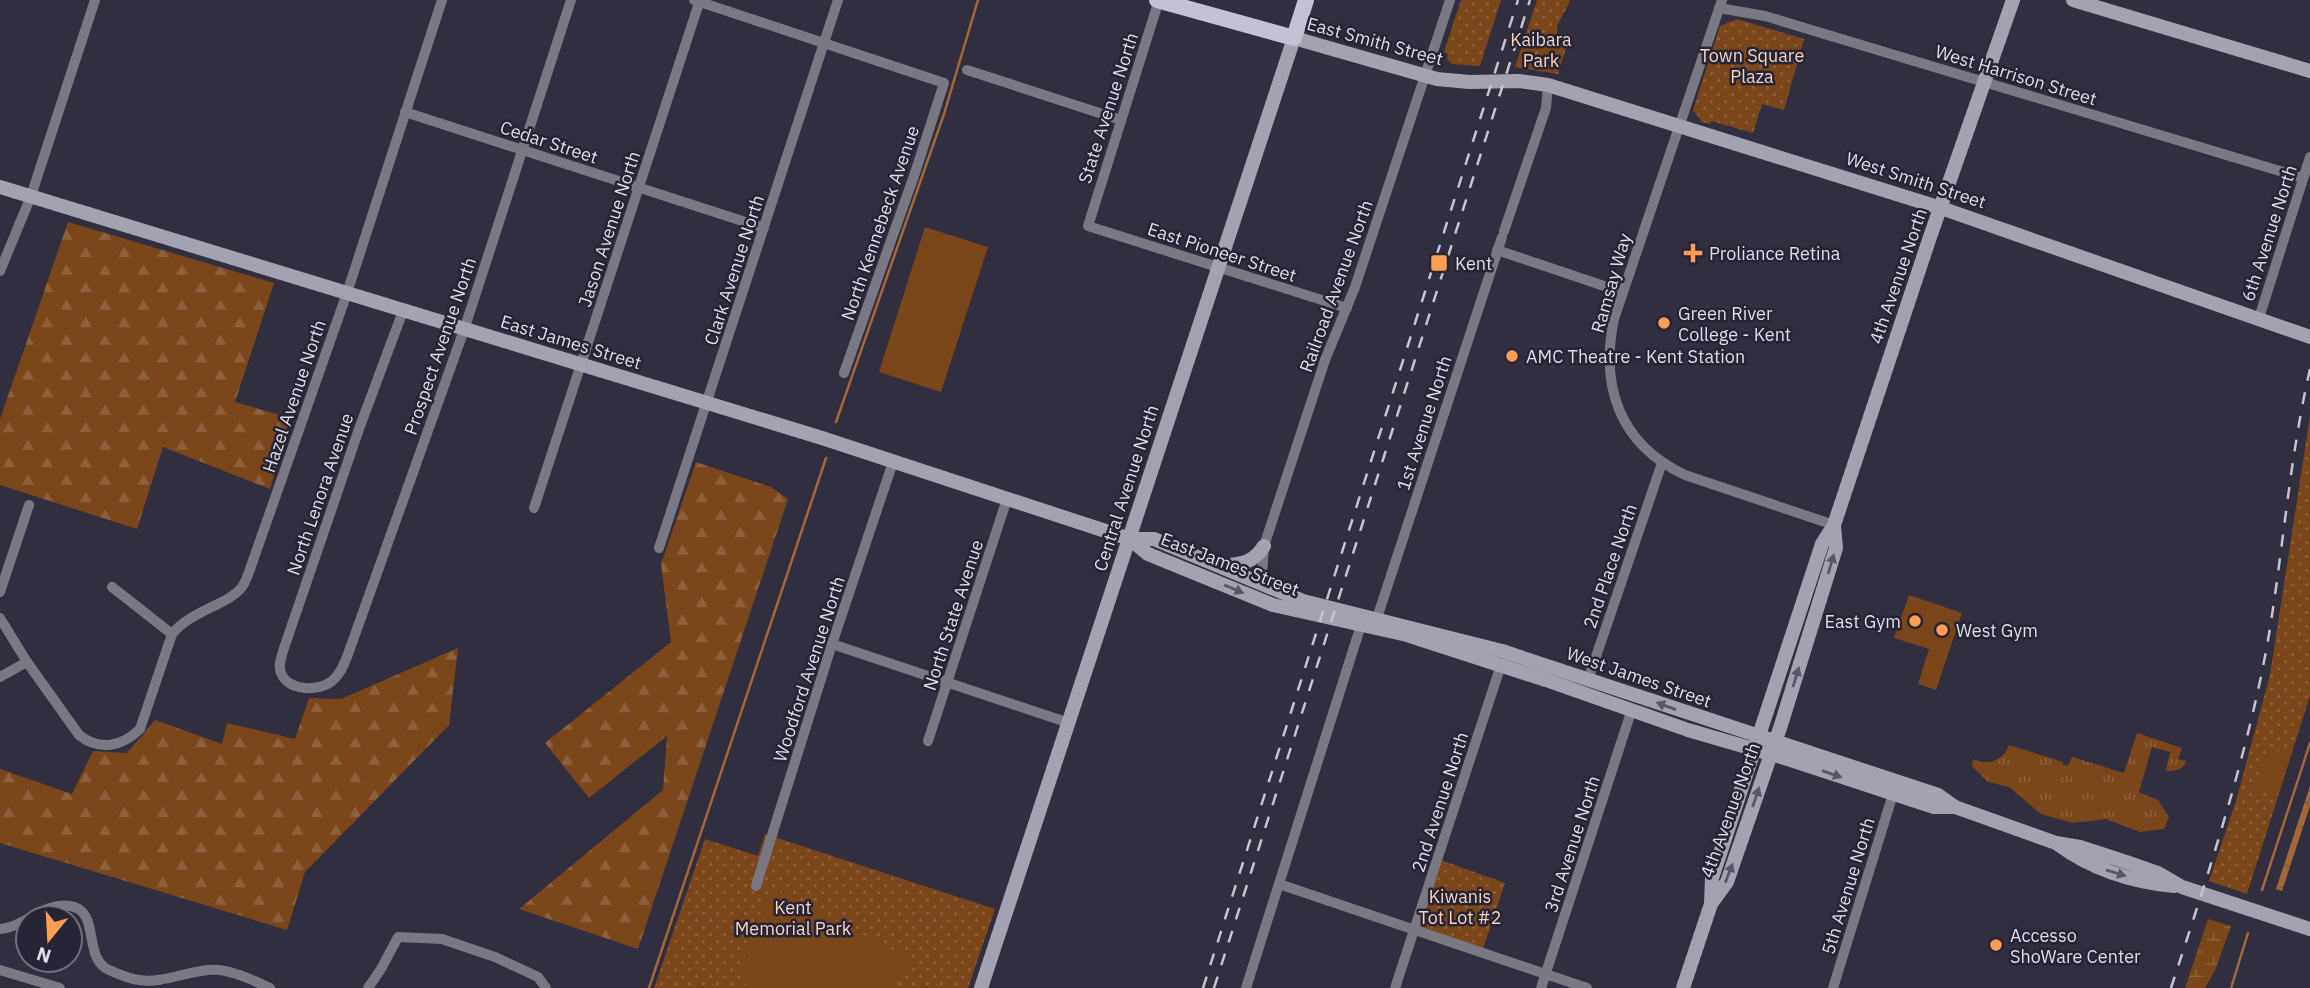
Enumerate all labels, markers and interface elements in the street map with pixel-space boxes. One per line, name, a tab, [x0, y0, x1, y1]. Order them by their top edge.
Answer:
street label: East Smith Street	[1304, 12, 1446, 70]
park label: Kaibara Park	[1510, 28, 1572, 72]
street label: State Avenue North	[1073, 30, 1143, 186]
street label: West Harrison Street	[1932, 40, 2100, 110]
park label: Town Square Plaza	[1700, 44, 1804, 88]
street label: Cedar Street	[497, 115, 601, 169]
street label: North Kennebeck Avenue	[836, 122, 924, 324]
street label: West Smith Street	[1843, 147, 1989, 213]
street label: Jason Avenue North	[573, 148, 645, 310]
street label: 6th Avenue North	[2236, 162, 2302, 304]
street label: Clark Avenue North	[699, 192, 769, 348]
street label: Railroad Avenue North	[1294, 197, 1378, 375]
street label: 4th Avenue North	[1864, 205, 1932, 347]
street label: East Pioneer Street	[1145, 217, 1299, 287]
street label: Ramsay Way	[1586, 231, 1636, 335]
place label: Proliance Retina	[1709, 242, 1841, 265]
marker: Proliance Retina	[1683, 243, 1703, 263]
place label: Kent	[1455, 252, 1492, 275]
marker: Kent	[1429, 253, 1449, 273]
street label: Prospect Avenue North	[399, 254, 481, 438]
place label: Green River College - Kent	[1678, 302, 1791, 346]
street label: East James Street	[498, 310, 644, 374]
marker: Green River College - Kent	[1656, 315, 1672, 331]
street label: Hazel Avenue North	[257, 317, 331, 475]
place label: AMC Theatre - Kent Station	[1526, 345, 1745, 368]
marker: AMC Theatre - Kent Station	[1504, 348, 1520, 364]
street label: 1st Avenue North	[1391, 353, 1457, 493]
street label: Central Avenue North	[1088, 402, 1164, 574]
street label: North Lenora Avenue	[281, 410, 359, 578]
street label: 2nd Place North	[1578, 501, 1642, 631]
street label: East James Street	[1158, 527, 1302, 601]
street label: North State Avenue	[918, 537, 988, 693]
one-way arrow	[1827, 553, 1837, 574]
street label: Woodford Avenue North	[768, 573, 850, 765]
one-way arrow	[1223, 584, 1244, 595]
place label: East Gym	[1824, 610, 1901, 633]
marker: East Gym	[1907, 613, 1923, 629]
place label: West Gym	[1956, 619, 2038, 642]
marker: West Gym	[1934, 622, 1950, 638]
street label: West James Street	[1564, 641, 1714, 713]
one-way arrow	[1792, 666, 1802, 687]
one-way arrow	[1656, 700, 1677, 711]
street label: 2nd Avenue North	[1406, 729, 1474, 875]
street label: 4th Avenue North	[1695, 739, 1765, 881]
one-way arrow	[1822, 769, 1843, 779]
street label: 3rd Avenue North	[1539, 773, 1605, 915]
one-way arrow	[1751, 786, 1762, 807]
street label: 5th Avenue North	[1816, 815, 1880, 957]
one-way arrow	[1724, 863, 1735, 884]
one-way arrow	[2106, 868, 2127, 879]
park label: Kiwanis Tot Lot #2	[1419, 885, 1501, 929]
park label: Kent Memorial Park	[735, 896, 852, 940]
north arrow	[14, 904, 84, 974]
place label: Accesso ShoWare Center	[2010, 924, 2141, 968]
marker: Accesso ShoWare Center	[1988, 937, 2004, 953]
text: N	[33, 942, 54, 969]

